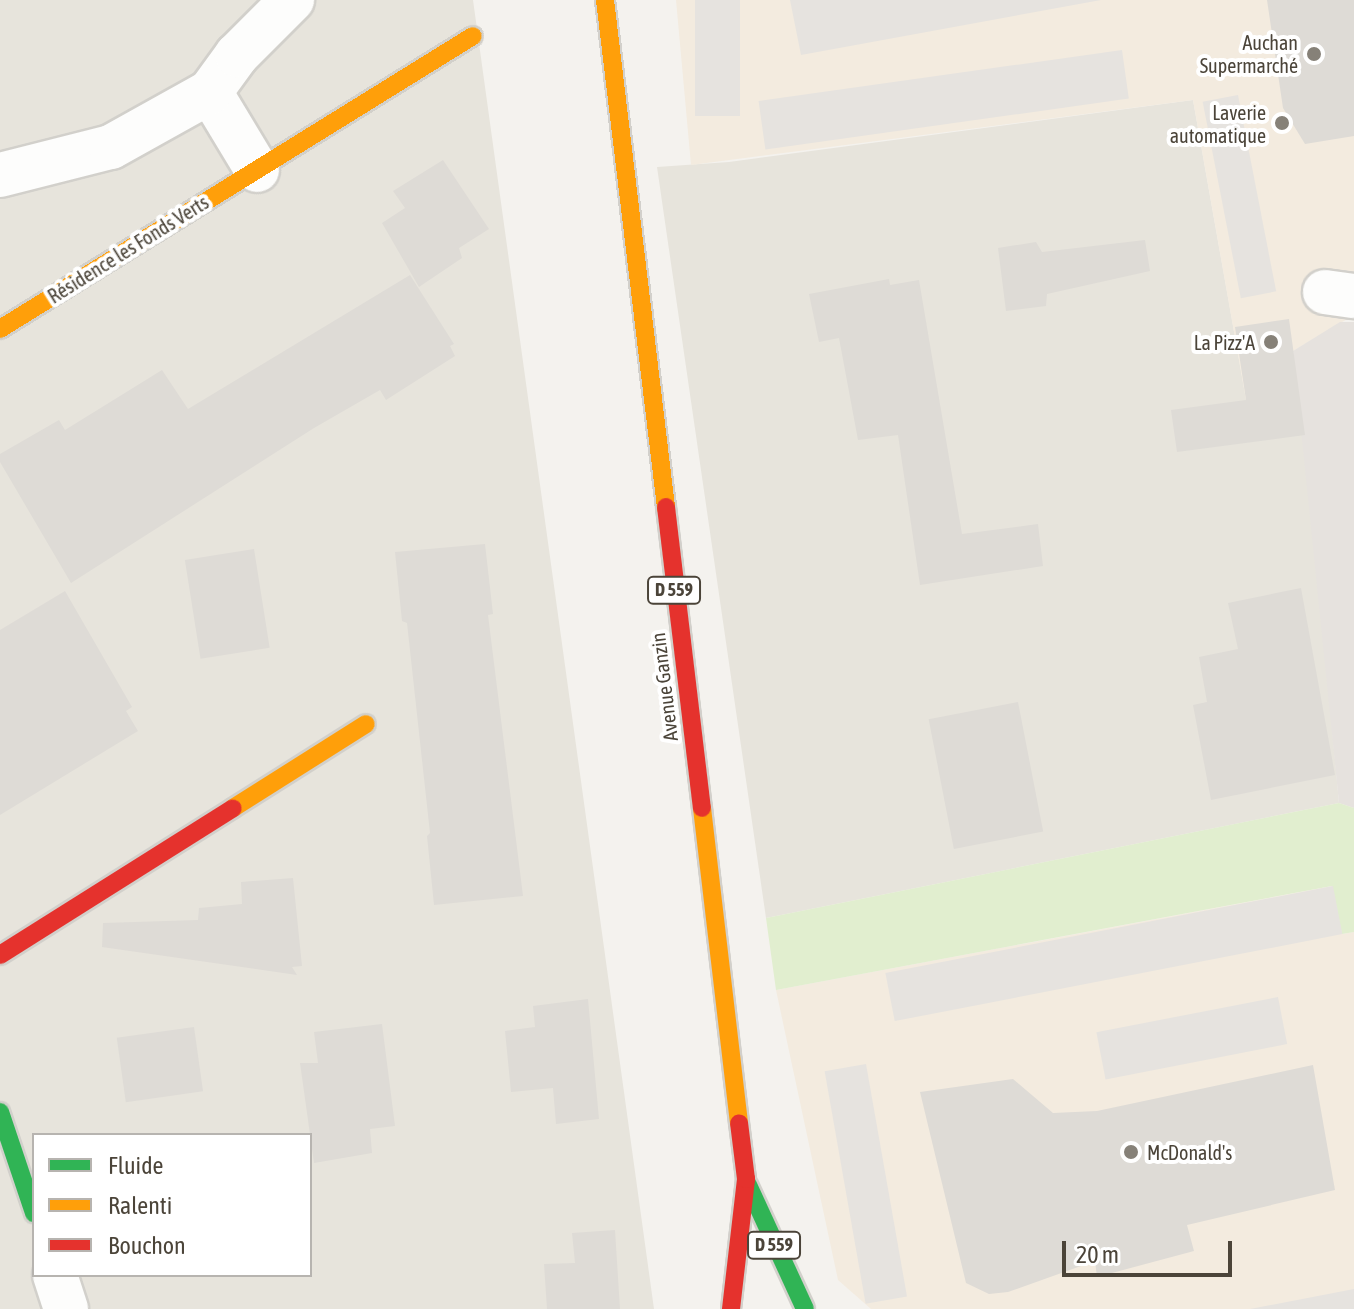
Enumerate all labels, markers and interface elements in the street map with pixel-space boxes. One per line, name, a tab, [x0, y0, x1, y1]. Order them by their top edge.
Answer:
place label: Auchan Supermarché	[1200, 30, 1298, 77]
marker: Auchan Supermarché	[1305, 45, 1323, 63]
place label: Laverie automatique	[1170, 100, 1266, 147]
marker: Laverie automatique	[1273, 114, 1291, 132]
street label: Résidence les Fonds Verts	[43, 190, 213, 308]
place label: La Pizz'A	[1194, 330, 1255, 354]
marker: La Pizz'A	[1262, 333, 1280, 351]
road number: D 559	[646, 576, 702, 604]
street label: Avenue Ganzin	[645, 631, 683, 743]
legend	[32, 1133, 312, 1277]
place label: McDonald's	[1147, 1140, 1232, 1164]
marker: McDonald's	[1122, 1143, 1140, 1161]
text: Fluide	[108, 1152, 163, 1179]
text: Ralenti	[108, 1192, 172, 1219]
scale bar	[1066, 1225, 1236, 1275]
road number: D 559	[746, 1231, 802, 1259]
text: Bouchon	[108, 1232, 186, 1259]
text: 20 m	[1076, 1241, 1119, 1268]

